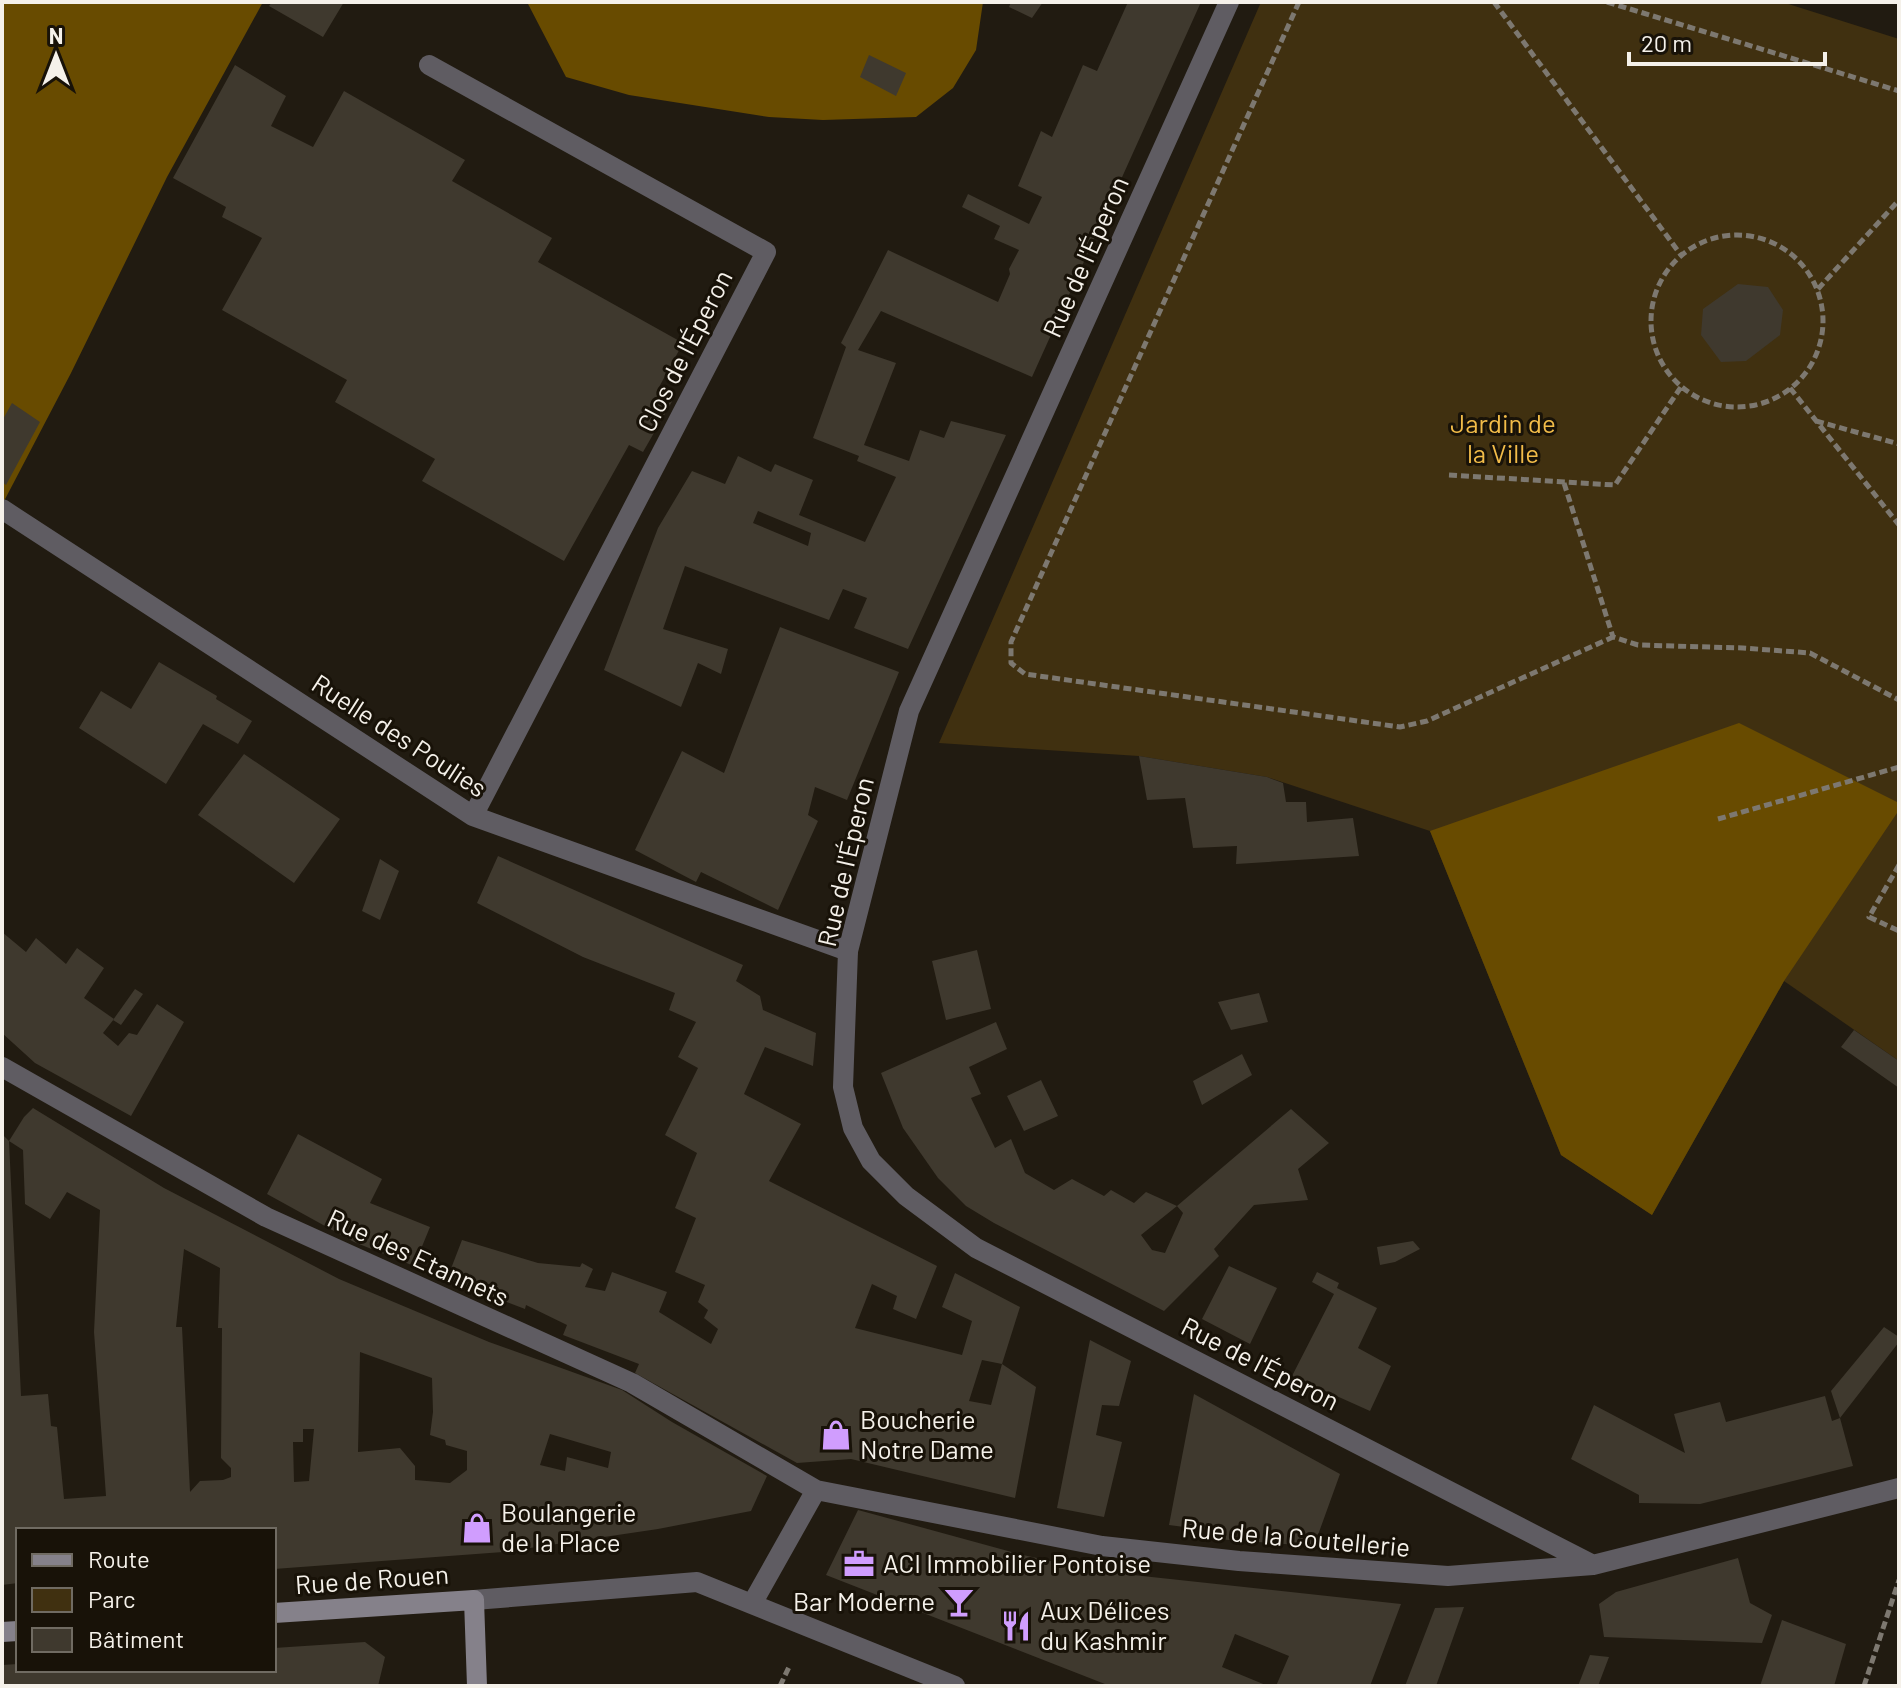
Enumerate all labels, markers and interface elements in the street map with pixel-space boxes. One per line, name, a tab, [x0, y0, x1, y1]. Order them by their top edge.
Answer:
north arrow	[16, 16, 96, 96]
scale bar	[1629, 16, 1825, 66]
text: N	[49, 22, 63, 48]
text: 20 m	[1641, 28, 1692, 57]
street label: Rue de l'Éperon	[1035, 171, 1134, 342]
street label: Clos de l'Éperon	[630, 264, 738, 436]
park label: Jardin de la Ville	[1450, 407, 1556, 468]
street label: Ruelle des Poulies	[307, 667, 493, 803]
street label: Rue de l'Éperon	[810, 774, 879, 949]
street label: Rue des Etannets	[323, 1201, 514, 1312]
street label: Rue de l'Éperon	[1177, 1310, 1345, 1416]
place label: Boucherie Notre Dame	[860, 1403, 994, 1464]
shop icon: Boucherie Notre Dame	[819, 1418, 853, 1452]
place label: Boulangerie de la Place	[501, 1496, 636, 1557]
shop icon: Boulangerie de la Place	[460, 1511, 494, 1545]
street label: Rue de la Coutellerie	[1181, 1511, 1412, 1562]
legend	[16, 1528, 276, 1672]
text: Route	[88, 1544, 150, 1573]
office icon: ACI Immobilier Pontoise	[842, 1547, 876, 1581]
place label: ACI Immobilier Pontoise	[883, 1547, 1151, 1578]
street label: Rue de Rouen	[294, 1558, 450, 1599]
text: Parc	[88, 1584, 136, 1613]
place label: Bar Moderne	[793, 1585, 935, 1616]
bar icon: Bar Moderne	[942, 1585, 976, 1619]
place label: Aux Délices du Kashmir	[1040, 1594, 1169, 1655]
restaurant icon: Aux Délices du Kashmir	[999, 1609, 1033, 1643]
text: Bâtiment	[88, 1624, 184, 1653]

